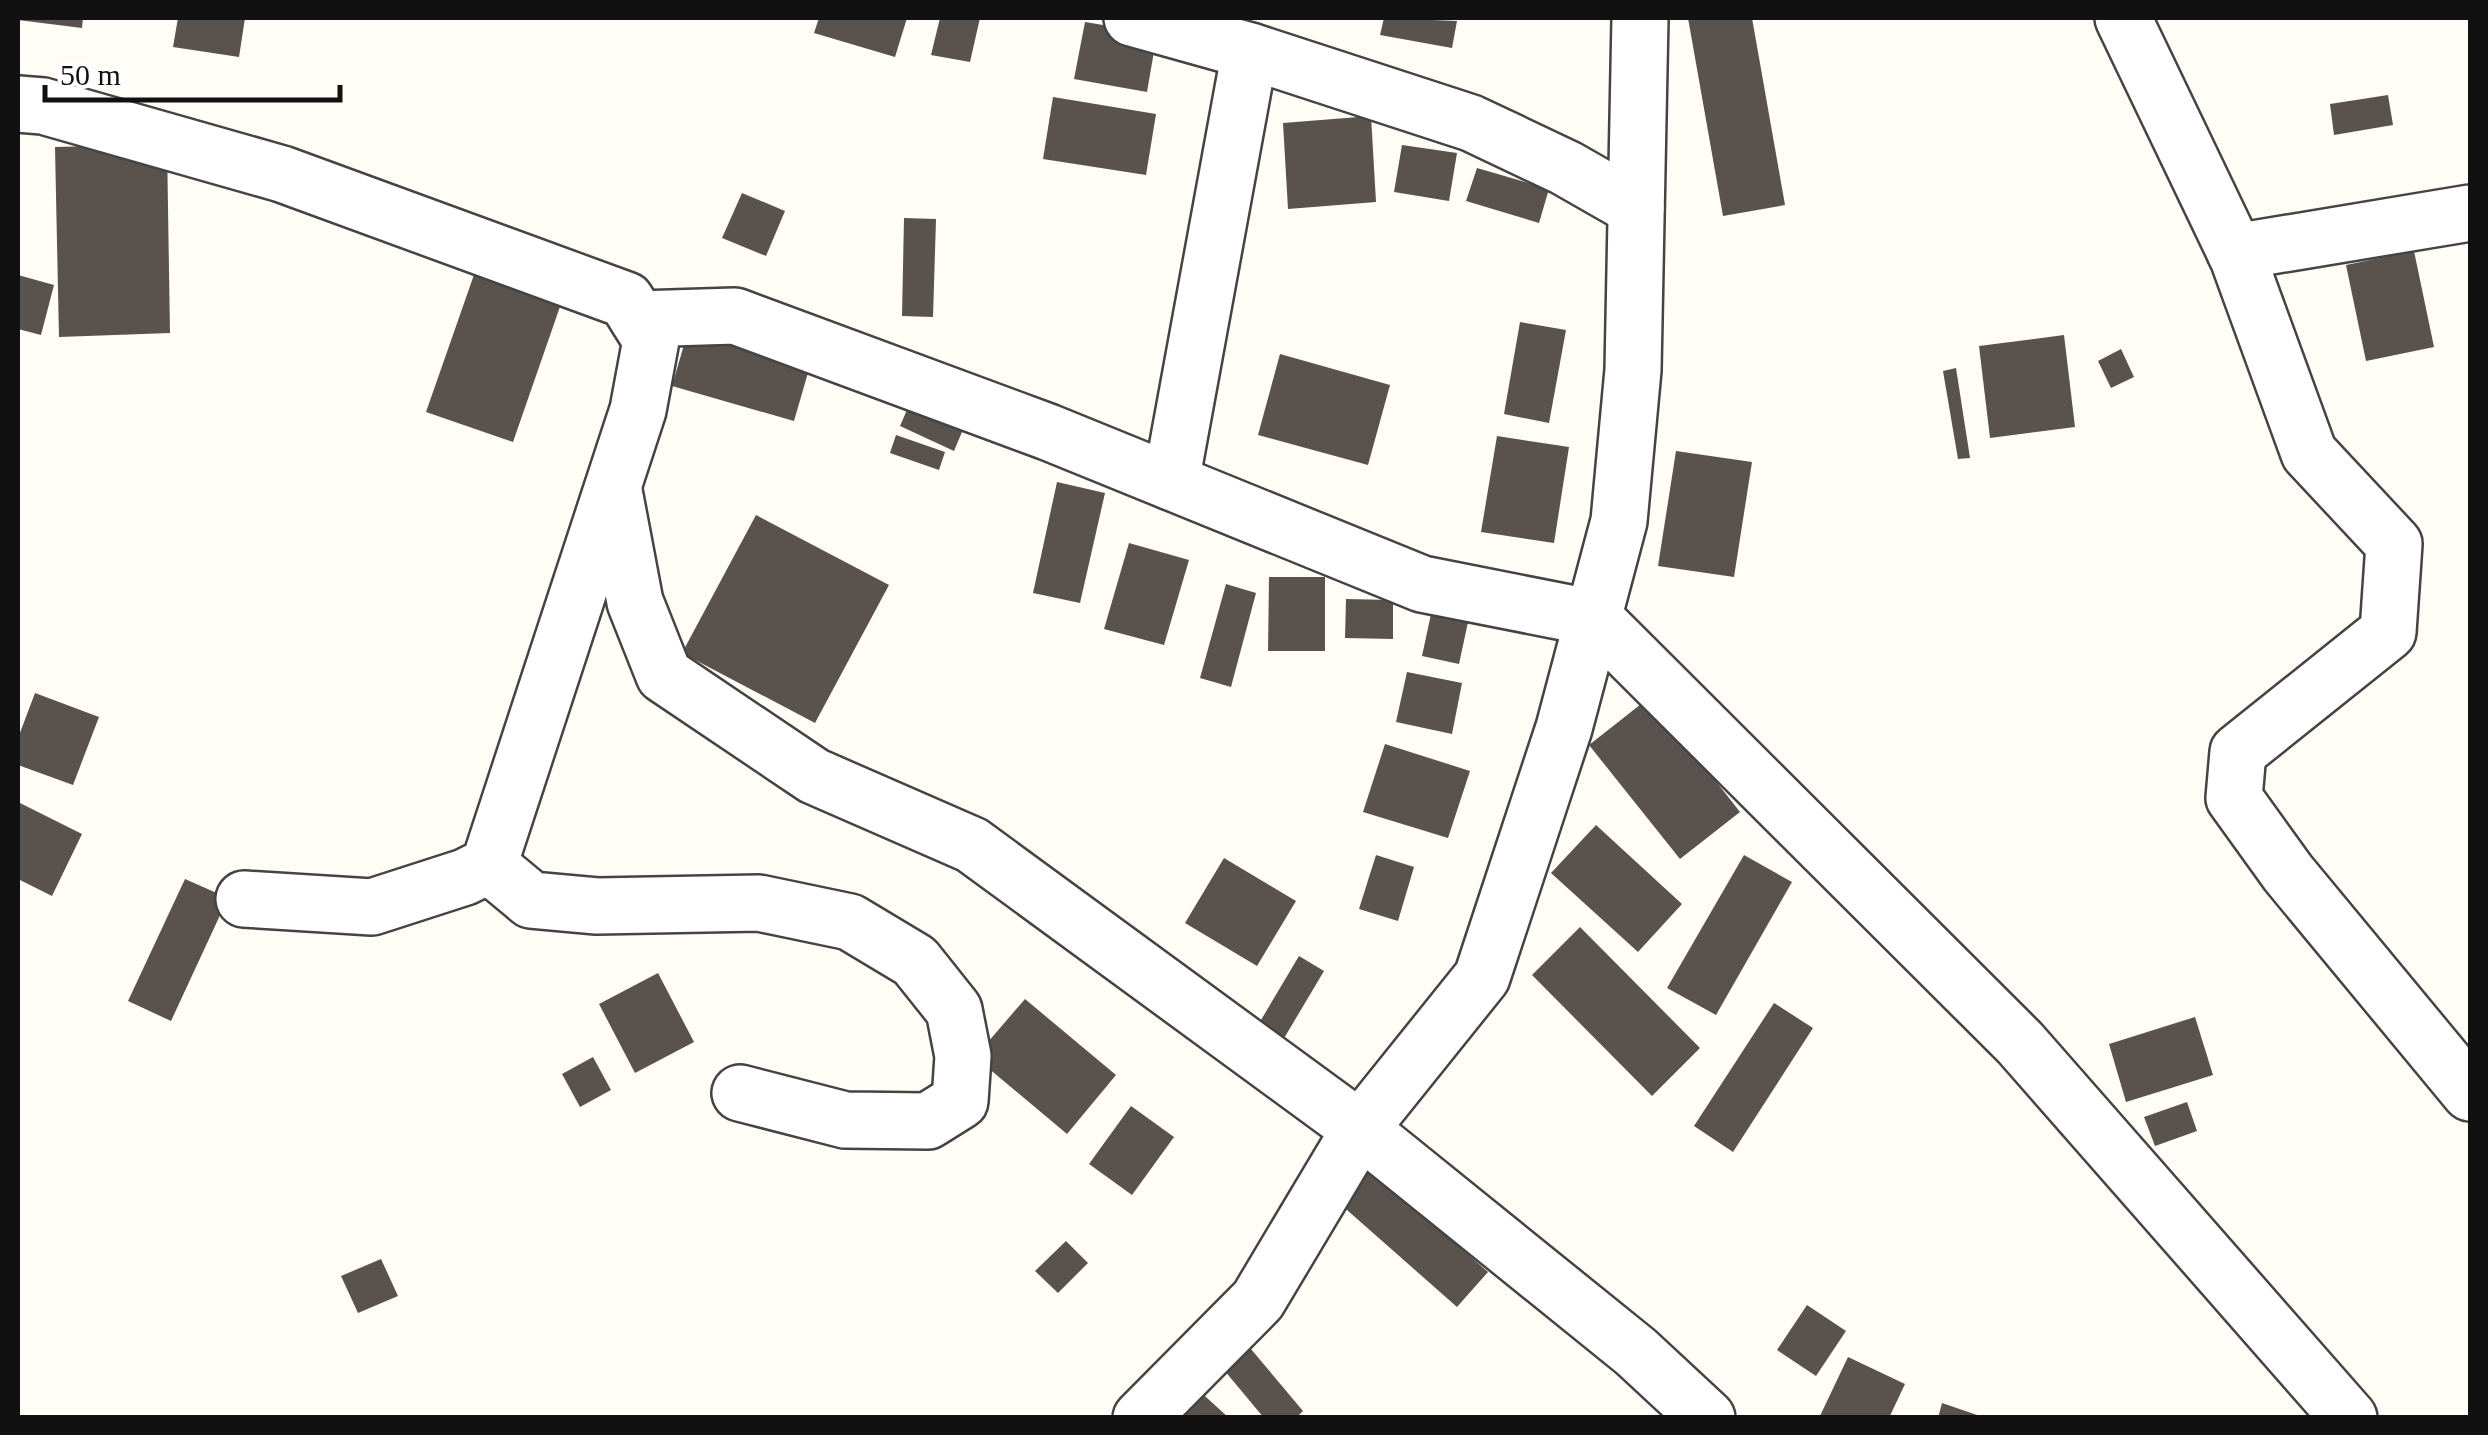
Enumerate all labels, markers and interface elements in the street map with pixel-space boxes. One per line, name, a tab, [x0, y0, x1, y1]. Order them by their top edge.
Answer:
scale bar	[45, 40, 340, 102]
text: 50 m	[60, 58, 121, 91]

